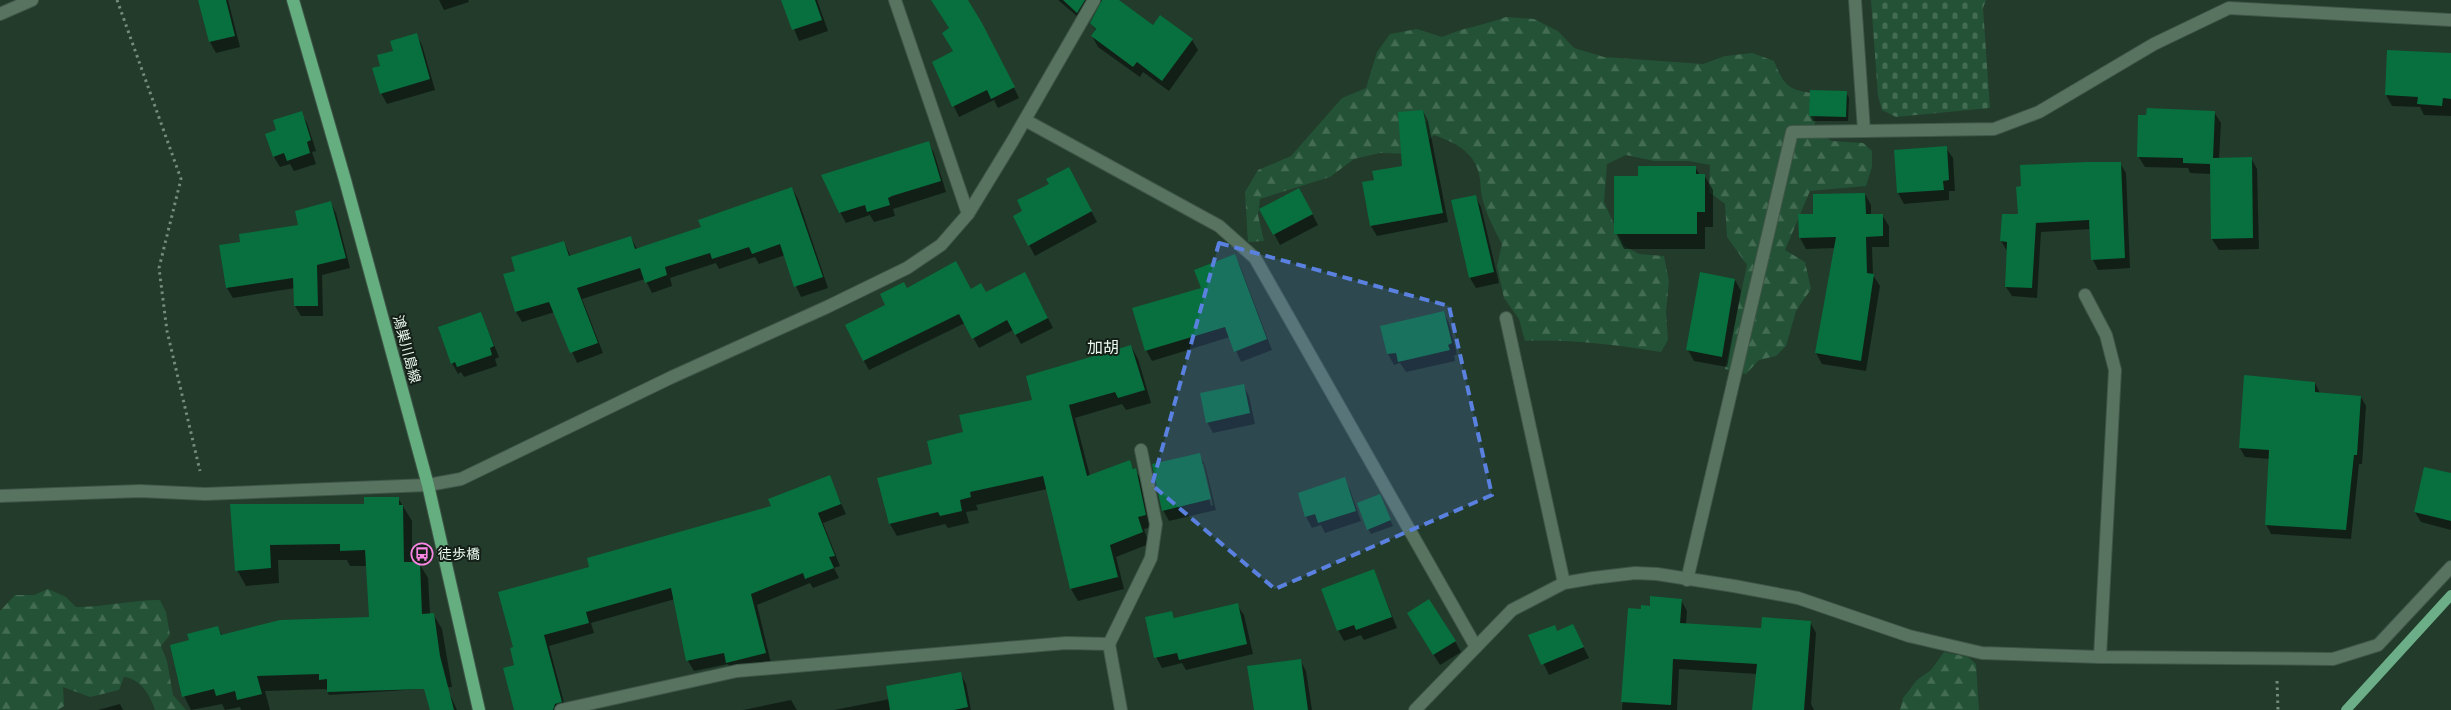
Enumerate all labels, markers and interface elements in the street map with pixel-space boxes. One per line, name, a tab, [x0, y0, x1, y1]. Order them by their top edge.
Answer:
street label: 鴻巣川島線	[390, 313, 424, 385]
district label: 加胡	[1087, 338, 1119, 357]
bus stop icon: 徒歩橋	[410, 542, 434, 566]
place label: 徒歩橋	[438, 546, 480, 562]

